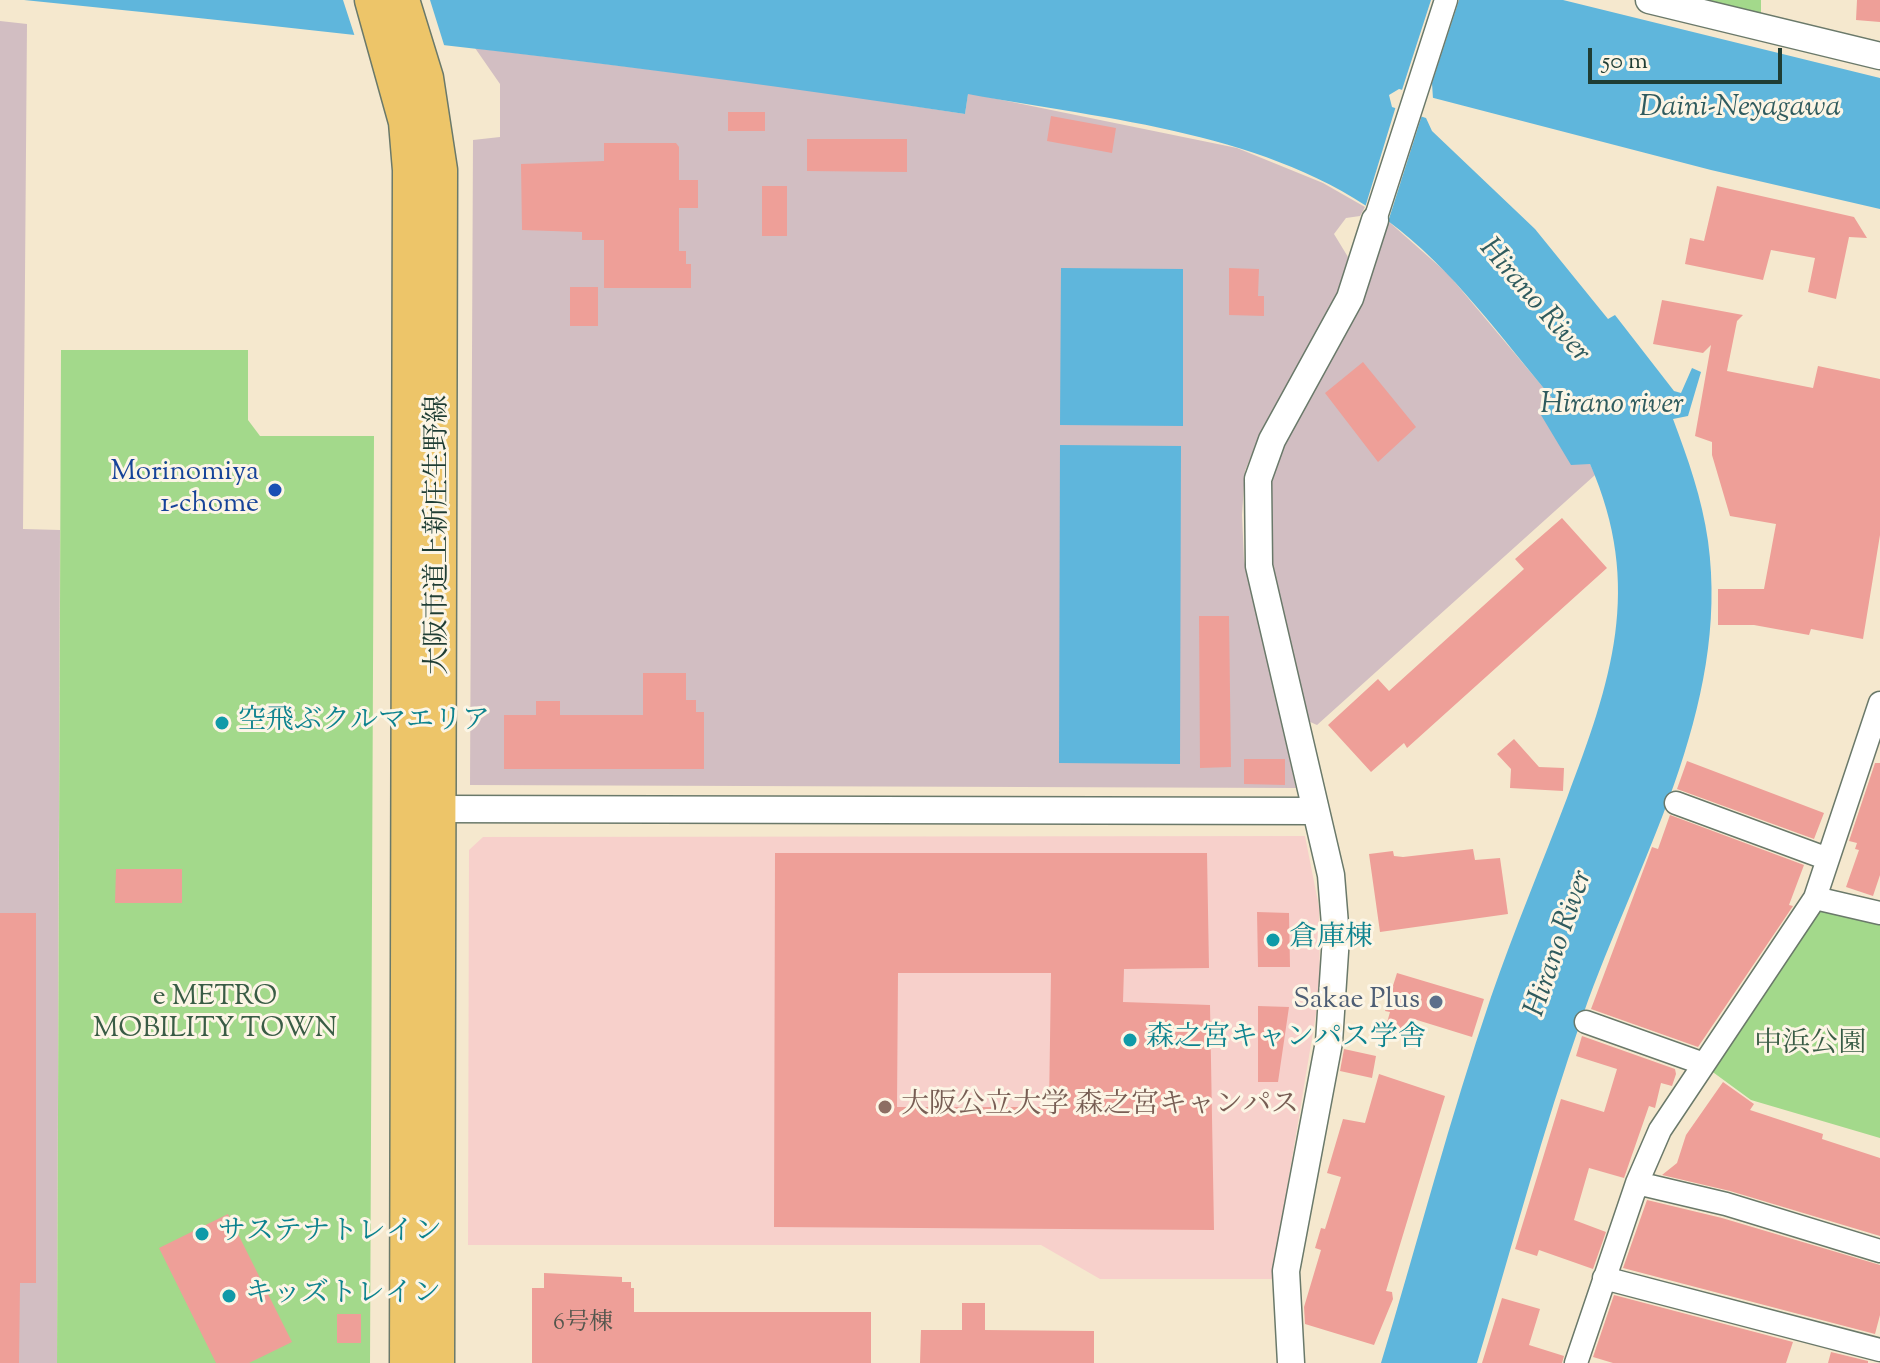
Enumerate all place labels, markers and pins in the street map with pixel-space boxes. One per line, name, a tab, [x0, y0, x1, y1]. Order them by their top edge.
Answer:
place label: Morinomiya 1-chome	[111, 457, 259, 523]
marker: Morinomiya 1-chome	[266, 481, 284, 499]
place label: 空飛ぶクルマエリア	[238, 706, 490, 740]
marker: 空飛ぶクルマエリア	[213, 714, 231, 732]
place label: 倉庫棟	[1289, 923, 1373, 957]
marker: 倉庫棟	[1264, 931, 1282, 949]
place label: Sakae Plus	[1293, 985, 1420, 1019]
marker: Sakae Plus	[1427, 993, 1445, 1011]
place label: 森之宮キャンパス学舎	[1146, 1023, 1426, 1057]
marker: 森之宮キャンパス学舎	[1121, 1031, 1139, 1049]
place label: 大阪公立大学 森之宮キャンパス	[901, 1090, 1299, 1124]
marker: 大阪公立大学 森之宮キャンパス	[876, 1098, 894, 1116]
place label: サステナトレイン	[218, 1217, 442, 1251]
marker: サステナトレイン	[193, 1225, 211, 1243]
place label: キッズトレイン	[245, 1279, 441, 1313]
marker: キッズトレイン	[220, 1287, 238, 1305]

